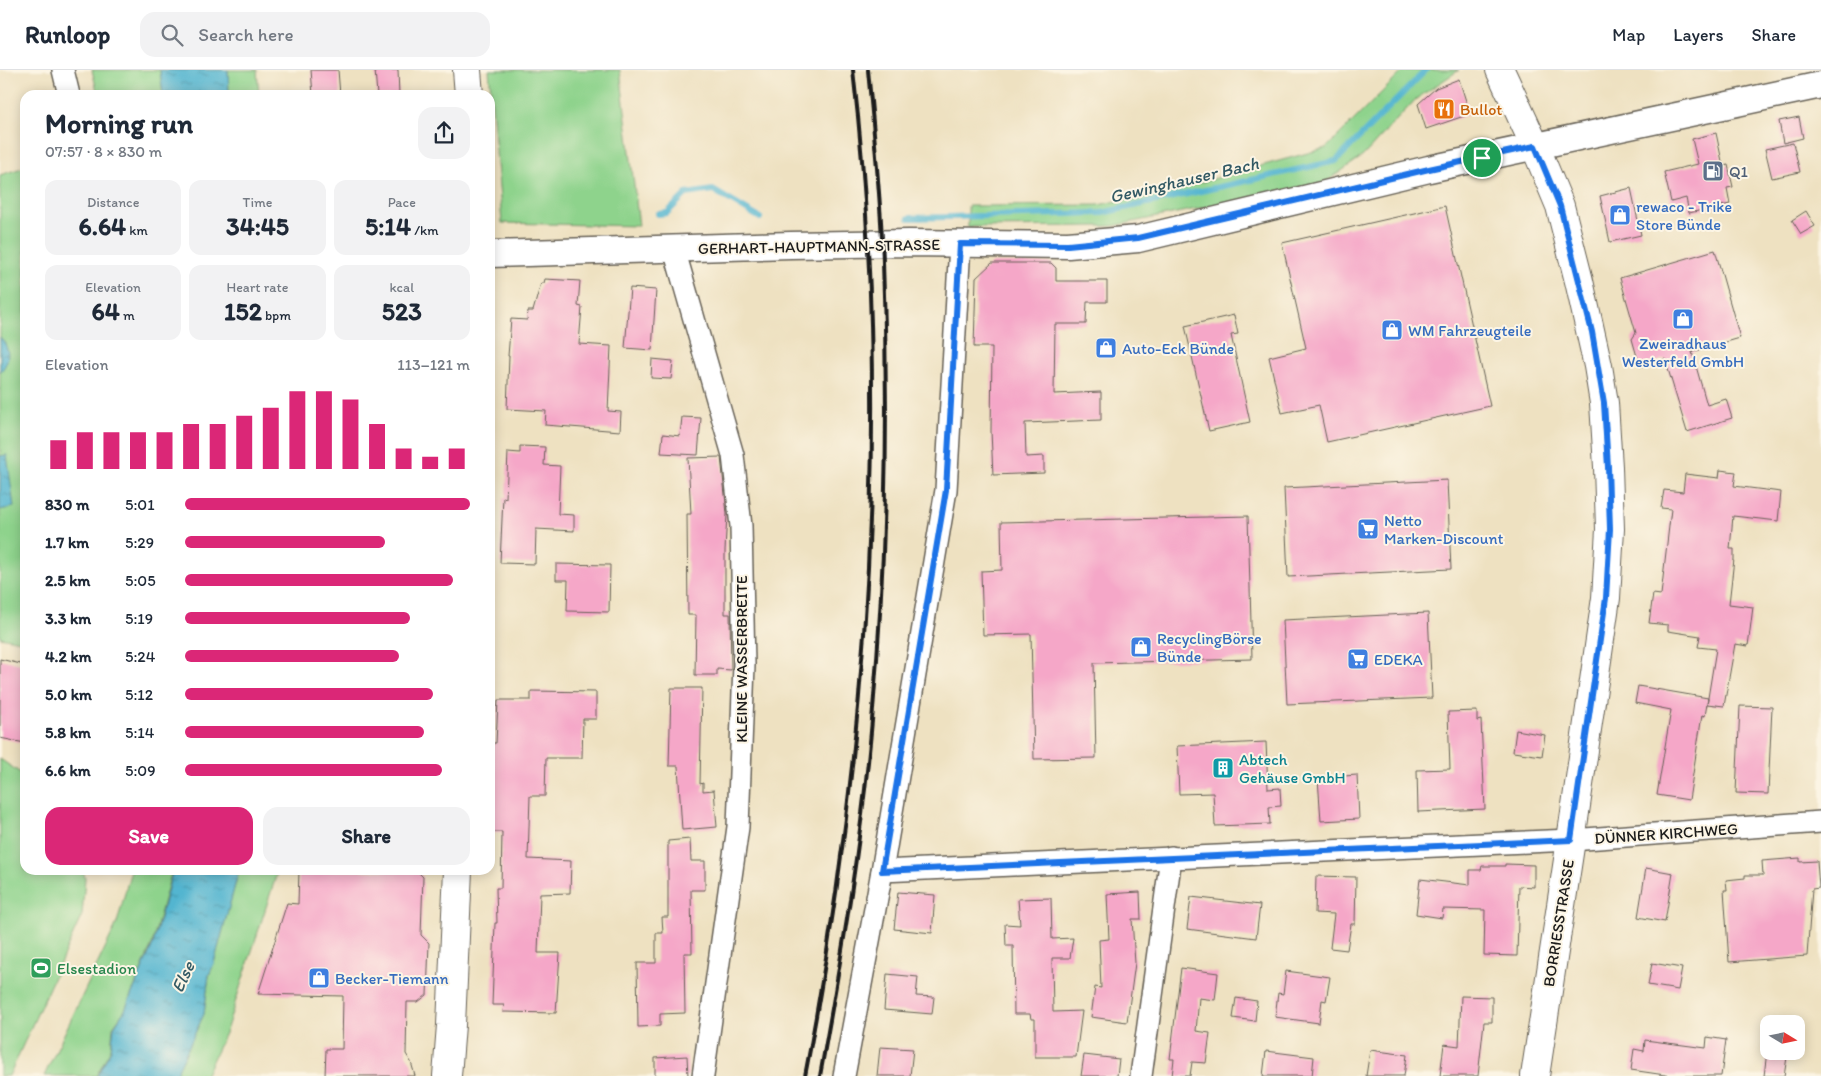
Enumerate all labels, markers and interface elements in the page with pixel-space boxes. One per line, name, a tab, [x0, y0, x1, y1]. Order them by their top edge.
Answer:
search box	[140, 12, 490, 57]
text: Runloop	[25, 20, 110, 49]
icon: search	[158, 21, 186, 49]
text: Search here	[198, 23, 293, 46]
text: Map	[1612, 24, 1645, 46]
text: Layers	[1673, 24, 1723, 46]
text: Share	[1751, 24, 1796, 46]
restaurant icon: Bullot	[1432, 97, 1456, 121]
place label: Bullot	[1460, 100, 1502, 119]
text: Morning run	[45, 106, 193, 140]
button: share	[418, 107, 470, 159]
pin	[1461, 137, 1503, 179]
text: 07:57 · 8 × 830 m	[45, 142, 162, 161]
icon: arrive	[1468, 144, 1496, 172]
water label: Gewinghauser Bach	[1107, 152, 1261, 208]
fuel station icon: Q1	[1701, 159, 1725, 183]
place label: Q1	[1729, 162, 1749, 181]
text: Distance	[87, 194, 139, 211]
text: Time	[243, 194, 272, 211]
text: Pace	[388, 194, 416, 211]
place label: rewaco - Trike Store Bünde	[1636, 197, 1732, 234]
shop icon: rewaco - Trike Store Bünde	[1608, 203, 1632, 227]
text: 6.64	[79, 211, 126, 241]
text: 34:45	[226, 211, 289, 241]
text: 5:14	[365, 211, 411, 241]
text: km	[126, 222, 148, 239]
text: /km	[411, 222, 439, 239]
street label: GERHART-HAUPTMANN-STRASSE	[698, 235, 940, 258]
text: Elevation	[85, 279, 141, 296]
text: Heart rate	[227, 279, 288, 296]
text: kcal	[389, 279, 414, 296]
text: 64	[92, 296, 120, 326]
text: 152	[224, 296, 262, 326]
text: 523	[382, 296, 422, 326]
text: m	[120, 307, 135, 324]
text: bpm	[262, 307, 291, 324]
shop icon: Zweiradhaus Westerfeld GmbH	[1671, 307, 1695, 331]
shop icon: WM Fahrzeugteile	[1380, 318, 1404, 342]
place label: WM Fahrzeugteile	[1408, 321, 1532, 340]
place label: Zweiradhaus Westerfeld GmbH	[1622, 334, 1744, 371]
shop icon: Auto-Eck Bünde	[1094, 336, 1118, 360]
place label: Auto-Eck Bünde	[1122, 339, 1234, 358]
text: Elevation	[45, 355, 109, 374]
text: 113–121 m	[397, 355, 470, 374]
text: 830 m	[45, 495, 89, 514]
text: 5:01	[125, 495, 155, 514]
place label: Netto Marken-Discount	[1384, 511, 1504, 548]
supermarket icon: Netto Marken-Discount	[1356, 517, 1380, 541]
text: 1.7 km	[45, 533, 89, 552]
text: 5:29	[125, 533, 154, 552]
text: 2.5 km	[45, 571, 91, 590]
text: 5:05	[125, 571, 156, 590]
street label: KLEINE WASSERBREITE	[732, 575, 751, 743]
text: 3.3 km	[45, 609, 91, 628]
text: 5:19	[125, 609, 153, 628]
place label: RecyclingBörse Bünde	[1157, 629, 1262, 666]
shop icon: RecyclingBörse Bünde	[1129, 635, 1153, 659]
text: 4.2 km	[45, 647, 92, 666]
text: 5:24	[125, 647, 155, 666]
supermarket icon: EDEKA	[1346, 647, 1370, 671]
place label: EDEKA	[1374, 650, 1423, 669]
text: 5.0 km	[45, 685, 92, 704]
text: 5:12	[125, 685, 153, 704]
text: 5.8 km	[45, 723, 91, 742]
text: 5:14	[125, 723, 154, 742]
place label: Abtech Gehäuse GmbH	[1239, 750, 1346, 787]
building icon: Abtech Gehäuse GmbH	[1211, 756, 1235, 780]
text: 6.6 km	[45, 761, 91, 780]
text: 5:09	[125, 761, 156, 780]
button: Save	[45, 807, 253, 865]
button: Share	[263, 807, 470, 865]
street label: DÜNNER KIRCHWEG	[1594, 819, 1738, 848]
street label: BORRIESSTRASSE	[1539, 858, 1578, 988]
sports icon: Elsestadion	[29, 956, 53, 980]
water label: Else	[166, 957, 200, 996]
place label: Elsestadion	[57, 959, 136, 978]
shop icon: Becker-Tiemann	[307, 966, 331, 990]
place label: Becker-Tiemann	[335, 969, 449, 988]
north arrow	[1760, 1015, 1805, 1060]
map controls	[1760, 1015, 1805, 1060]

